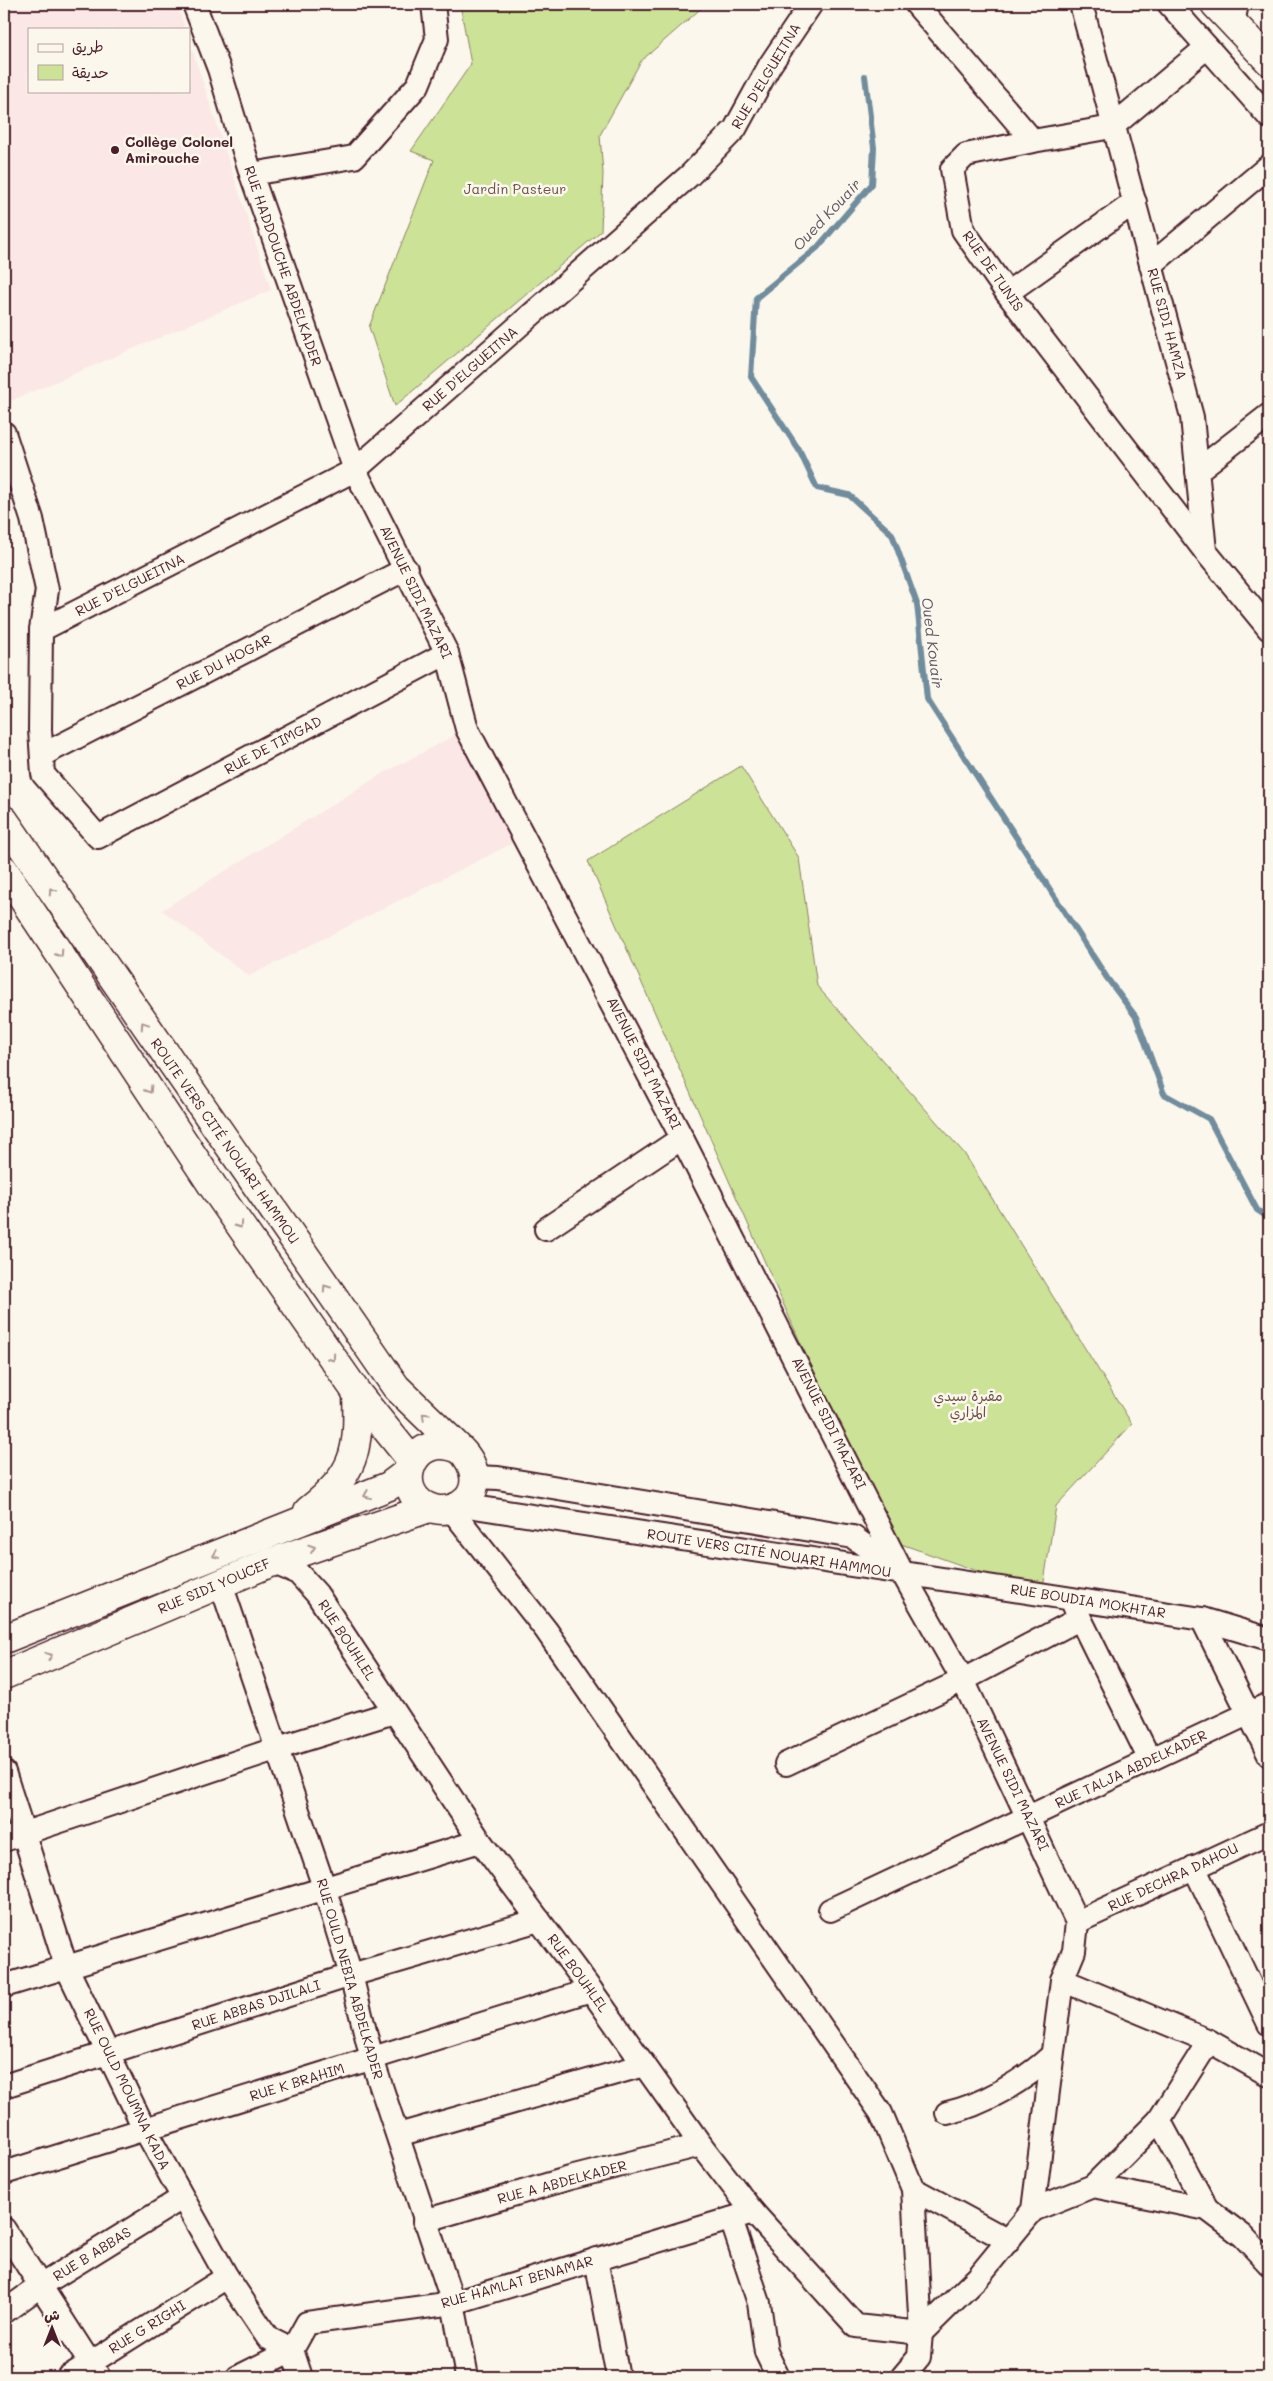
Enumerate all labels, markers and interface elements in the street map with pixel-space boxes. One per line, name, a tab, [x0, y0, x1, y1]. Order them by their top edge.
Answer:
street label: RUE D'ELGUEITNA	[726, 19, 805, 132]
legend	[28, 28, 190, 92]
text: طريق	[72, 36, 104, 56]
text: حديقة	[72, 62, 109, 82]
place label: Collège Colonel Amirouche	[125, 132, 233, 167]
marker: Collège Colonel Amirouche	[109, 144, 121, 156]
street label: RUE HADDOUCHE ABDELKADER	[240, 163, 327, 369]
water label: Oued Kouair	[788, 174, 865, 255]
park label: Jardin Pasteur	[464, 179, 566, 198]
street label: RUE DE TUNIS	[959, 227, 1028, 315]
street label: RUE SIDI HAMZA	[1143, 266, 1192, 382]
street label: RUE D'ELGUEITNA	[418, 322, 521, 415]
street label: AVENUE SIDI MAZARI	[376, 522, 457, 662]
street label: RUE D'ELGUEITNA	[72, 549, 188, 620]
water label: Oued Kouair	[918, 596, 949, 690]
street label: RUE DU HOGAR	[173, 629, 275, 694]
street label: RUE DE TIMGAD	[221, 711, 325, 778]
one-way arrow	[49, 887, 58, 896]
one-way arrow	[53, 949, 63, 958]
street label: AVENUE SIDI MAZARI	[603, 993, 686, 1132]
one-way arrow	[141, 1021, 150, 1030]
street label: ROUTE VERS CITÉ NOUARI HAMMOU	[147, 1034, 304, 1247]
one-way arrow	[143, 1084, 152, 1094]
one-way arrow	[233, 1219, 242, 1229]
one-way arrow	[323, 1284, 332, 1293]
one-way arrow	[326, 1353, 335, 1362]
street label: AVENUE SIDI MAZARI	[788, 1353, 871, 1492]
park label: مقبرة سيدي المزاري	[933, 1386, 1003, 1423]
one-way arrow	[422, 1413, 431, 1422]
one-way arrow	[363, 1489, 371, 1499]
street label: ROUTE VERS CITÉ NOUARI HAMMOU	[646, 1524, 893, 1581]
one-way arrow	[308, 1544, 316, 1554]
one-way arrow	[212, 1549, 220, 1559]
street label: RUE SIDI YOUCEF	[155, 1553, 273, 1618]
street label: RUE BOUDIA MOKHTAR	[1009, 1579, 1167, 1622]
street label: RUE BOUHLEL	[314, 1596, 381, 1684]
one-way arrow	[44, 1652, 53, 1662]
street label: AVENUE SIDI MAZARI	[973, 1714, 1054, 1854]
street label: RUE TALJA ABDELKADER	[1052, 1725, 1210, 1812]
street label: RUE DECHRA DAHOU	[1105, 1838, 1241, 1915]
street label: RUE OULD NEBIA ABDELKADER	[313, 1876, 388, 2082]
street label: RUE BOUHLEL	[543, 1930, 614, 2016]
street label: RUE ABBAS DJILALI	[189, 1975, 322, 2034]
street label: RUE OULD MOUMNA KADA	[80, 2005, 175, 2173]
street label: RUE K BRAHIM	[247, 2058, 347, 2105]
street label: RUE A ABDELKADER	[495, 2155, 629, 2208]
street label: RUE B ABBAS	[49, 2222, 134, 2285]
street label: RUE HAMLAT BENAMAR	[439, 2251, 595, 2312]
street label: RUE G RIGHI	[105, 2295, 189, 2358]
north arrow	[28, 2304, 78, 2354]
text: ش	[44, 2305, 60, 2324]

